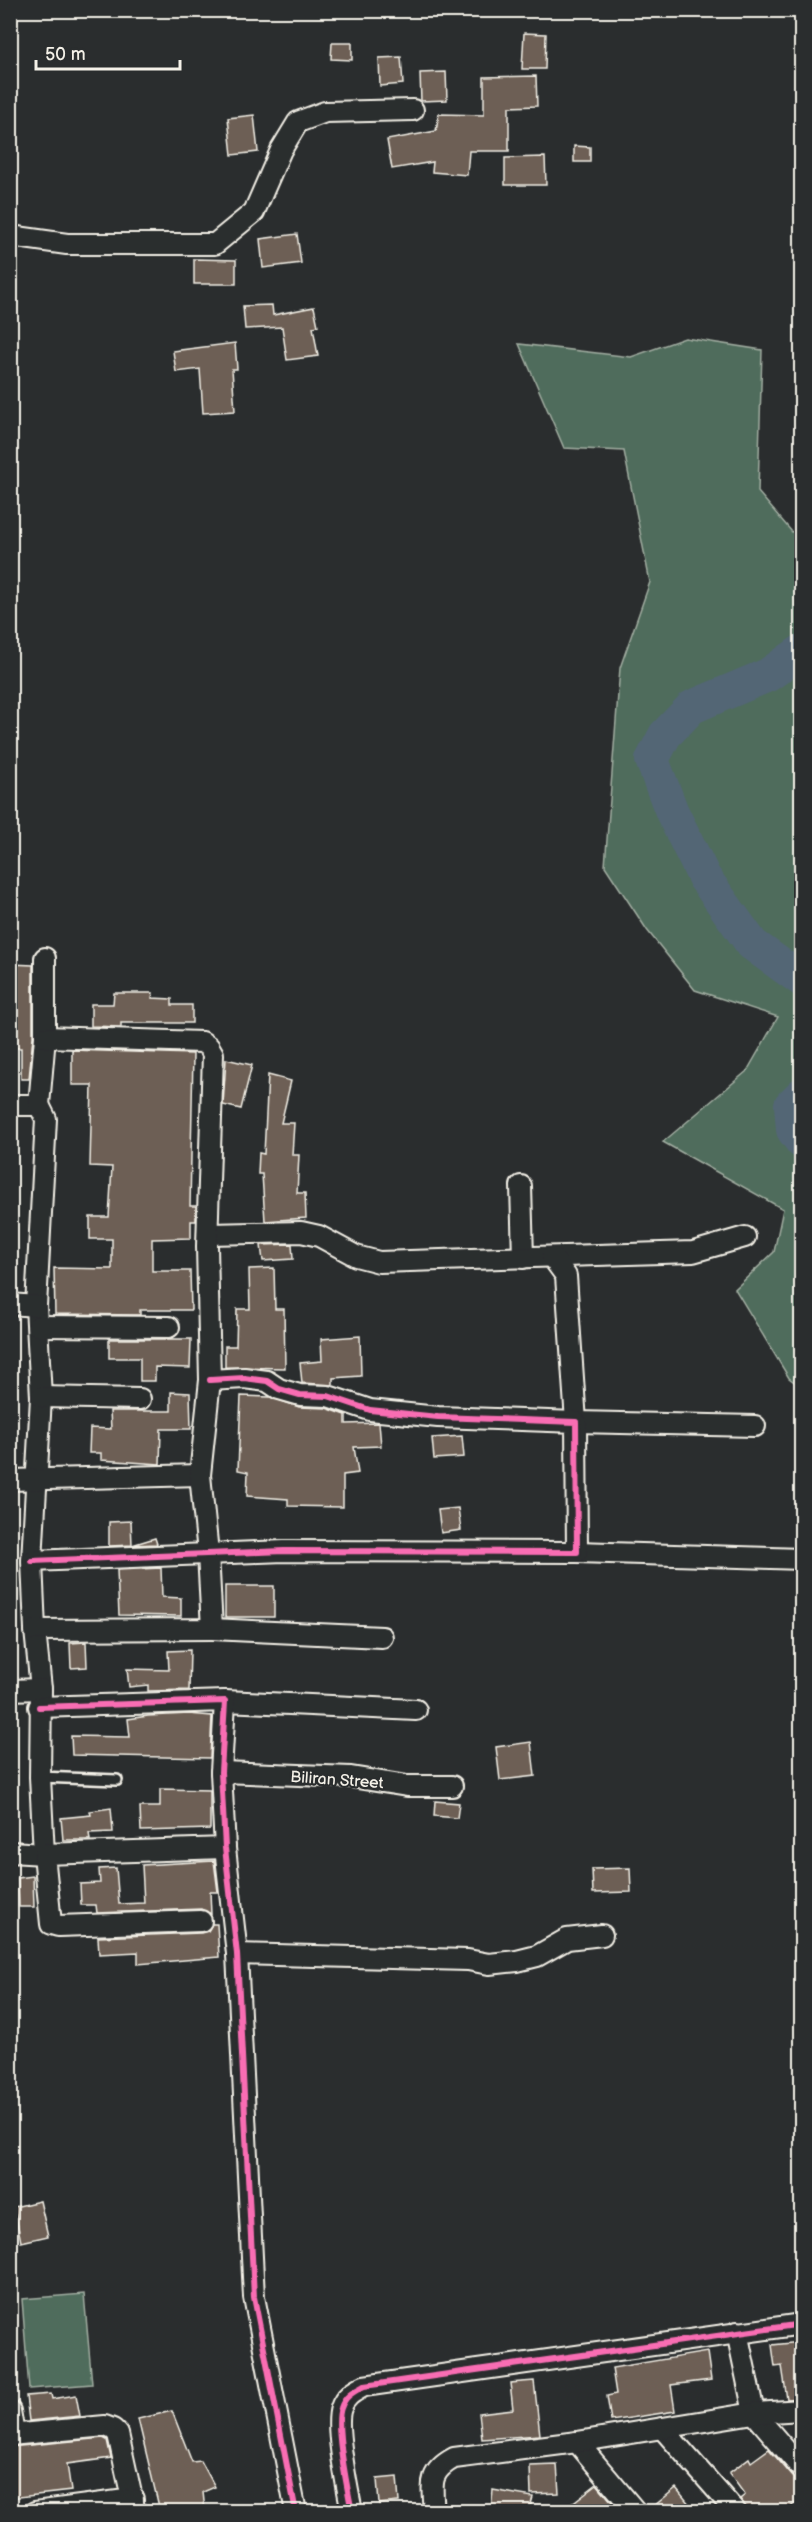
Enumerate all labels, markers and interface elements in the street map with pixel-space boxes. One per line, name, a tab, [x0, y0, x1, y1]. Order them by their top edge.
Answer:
scale bar	[36, 33, 180, 71]
text: 50 m	[45, 44, 86, 65]
street label: Biliran Street	[290, 1768, 384, 1793]

